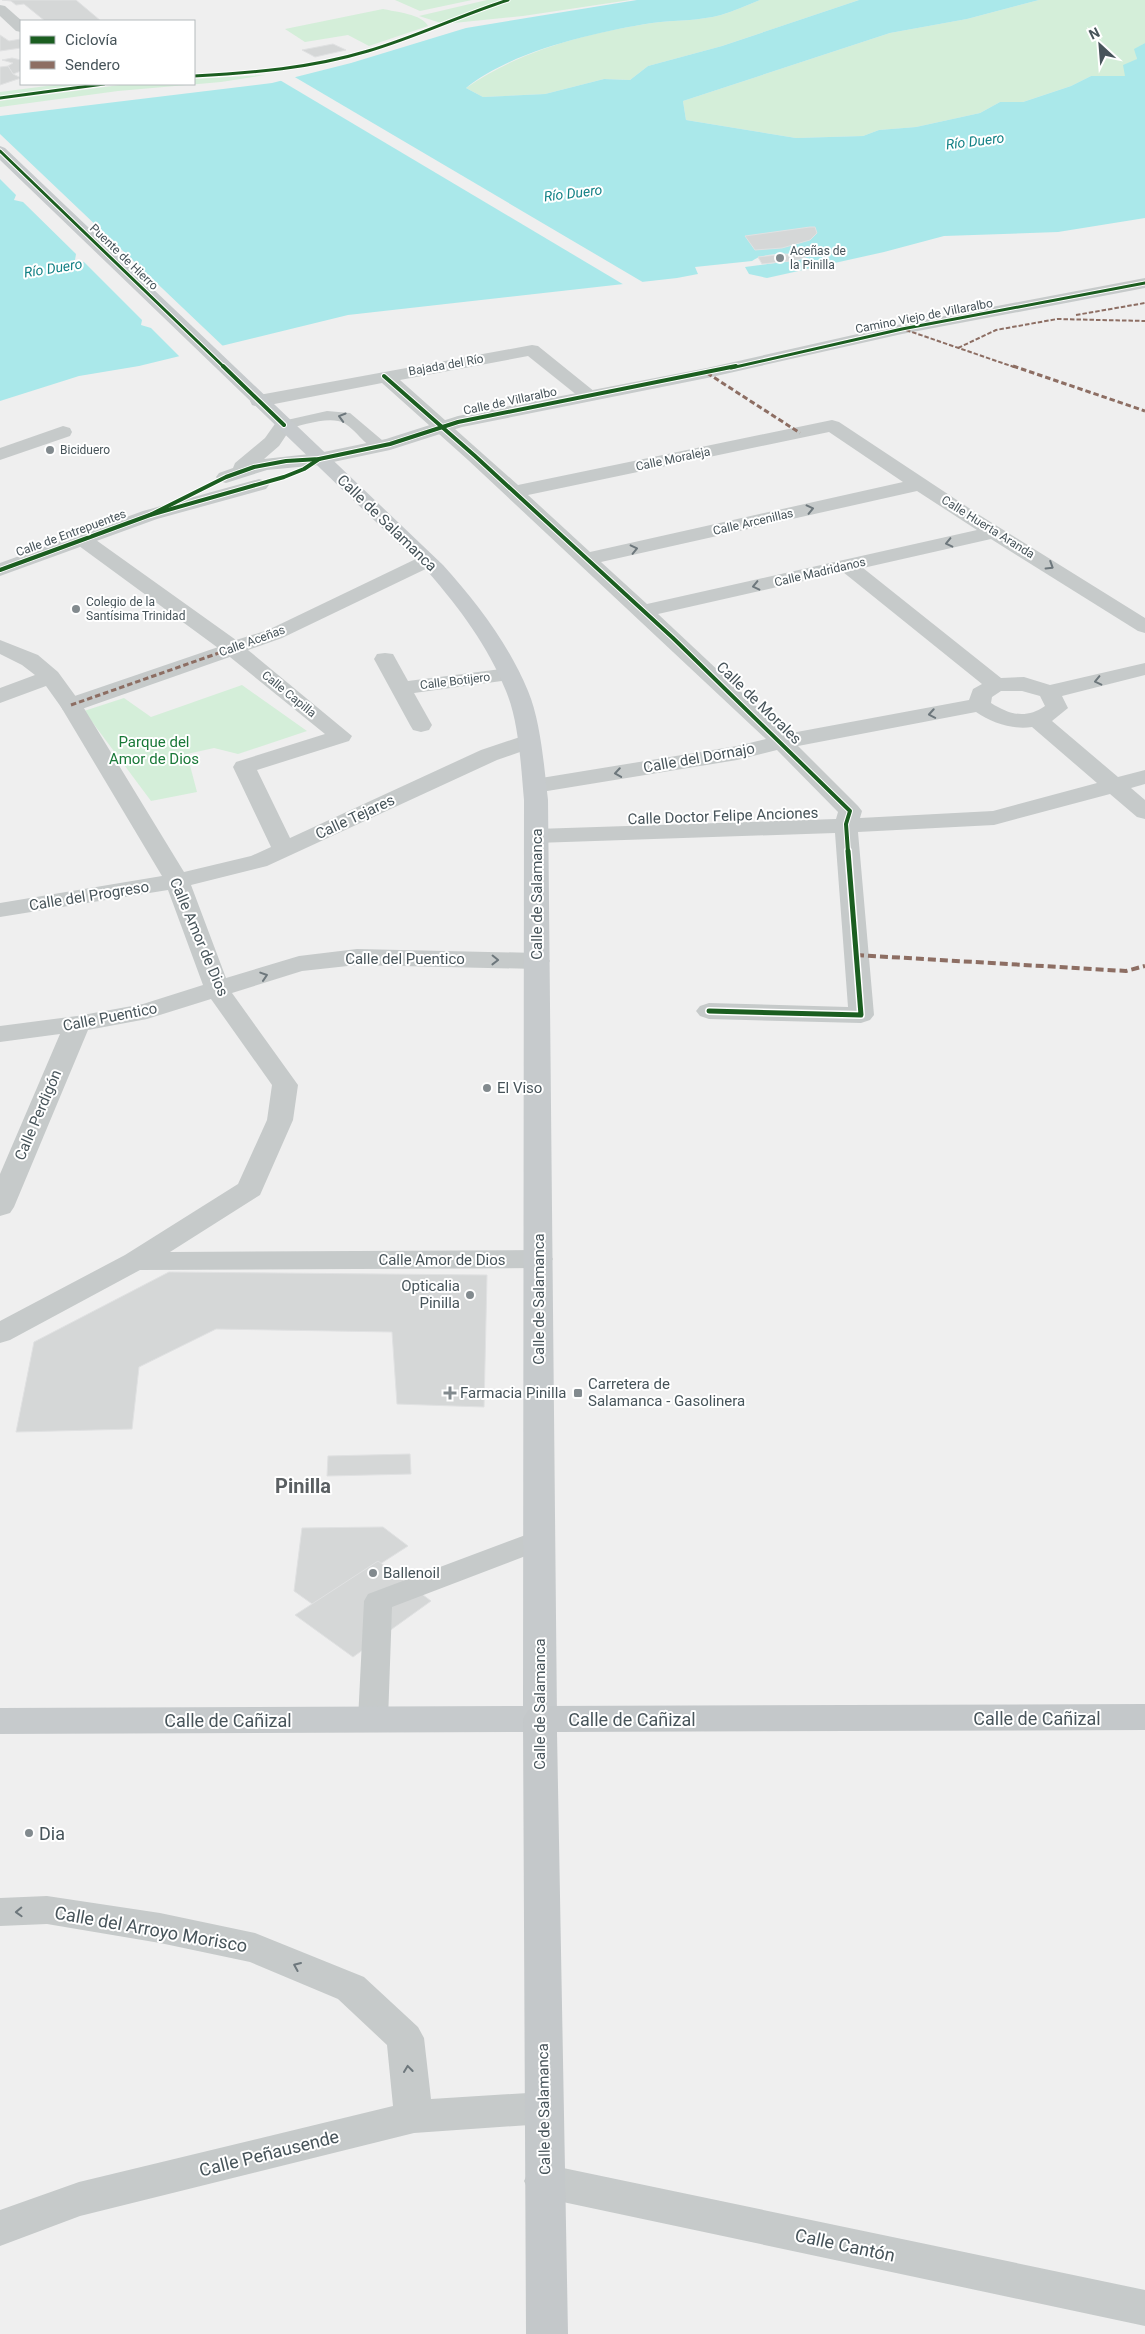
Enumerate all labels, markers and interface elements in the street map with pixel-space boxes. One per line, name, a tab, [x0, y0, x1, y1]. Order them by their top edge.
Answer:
legend	[20, 20, 195, 85]
north arrow	[1075, 20, 1125, 70]
text: N	[1086, 24, 1102, 43]
text: Ciclovía	[65, 31, 118, 49]
text: Sendero	[65, 56, 120, 74]
water label: Río Duero	[945, 129, 1005, 153]
water label: Río Duero	[543, 181, 603, 205]
street label: Puente de Hierro	[87, 221, 161, 293]
place label: Aceñas de la Pinilla	[790, 244, 846, 272]
marker: Aceñas de la Pinilla	[774, 252, 786, 264]
water label: Río Duero	[23, 255, 83, 280]
street label: Camino Viejo de Villaralbo	[854, 296, 994, 336]
street label: Bajada del Río	[407, 351, 485, 378]
street label: Calle de Villaralbo	[462, 384, 558, 418]
one-way arrow	[338, 413, 347, 423]
place label: Biciduero	[60, 443, 110, 457]
marker: Biciduero	[44, 444, 56, 456]
street label: Calle Moraleja	[634, 444, 712, 474]
street label: Calle de Salamanca	[333, 471, 441, 575]
street label: Calle Huerta Aranda	[939, 493, 1037, 561]
one-way arrow	[805, 504, 814, 515]
street label: Calle Arcenillas	[711, 506, 795, 538]
street label: Calle de Entrepuentes	[14, 507, 128, 559]
one-way arrow	[944, 537, 953, 548]
one-way arrow	[630, 544, 639, 555]
street label: Calle Madridanos	[773, 555, 867, 589]
one-way arrow	[1045, 560, 1054, 570]
one-way arrow	[752, 580, 761, 591]
place label: Colegio de la Santísima Trinidad	[86, 595, 185, 623]
marker: Colegio de la Santísima Trinidad	[70, 603, 82, 615]
street label: Calle Aceñas	[217, 623, 287, 659]
street label: Calle de Morales	[713, 658, 805, 748]
street label: Calle Capilla	[259, 668, 319, 720]
street label: Calle Botijero	[419, 670, 491, 692]
one-way arrow	[1094, 675, 1102, 685]
one-way arrow	[928, 709, 937, 719]
park label: Parque del Amor de Dios	[109, 733, 199, 768]
street label: Calle del Dornajo	[642, 739, 756, 777]
one-way arrow	[614, 767, 622, 777]
street label: Calle Tejares	[313, 791, 397, 843]
street label: Calle Doctor Felipe Anciones	[627, 804, 819, 828]
street label: Calle de Salamanca	[528, 828, 546, 960]
street label: Calle Amor de Dios	[166, 875, 232, 999]
street label: Calle del Progreso	[28, 878, 150, 914]
street label: Calle del Puentico	[345, 950, 465, 968]
one-way arrow	[491, 954, 499, 965]
one-way arrow	[260, 971, 268, 981]
street label: Calle Puentico	[61, 999, 159, 1035]
street label: Calle Perdigón	[11, 1067, 65, 1163]
place label: El Viso	[497, 1079, 542, 1097]
marker: El Viso	[481, 1082, 493, 1094]
street label: Calle de Salamanca	[530, 1233, 548, 1365]
street label: Calle Amor de Dios	[378, 1251, 506, 1269]
place label: Opticalia Pinilla	[401, 1277, 460, 1312]
marker: Opticalia Pinilla	[464, 1289, 476, 1301]
place label: Carretera de Salamanca - Gasolinera	[588, 1375, 745, 1410]
place label: Farmacia Pinilla	[460, 1384, 566, 1402]
marker: Farmacia Pinilla	[444, 1387, 456, 1399]
marker: Carretera de Salamanca - Gasolinera	[572, 1387, 584, 1399]
district label: Pinilla	[275, 1474, 331, 1498]
place label: Ballenoil	[383, 1564, 440, 1582]
marker: Ballenoil	[367, 1567, 379, 1579]
street label: Calle de Salamanca	[531, 1638, 549, 1770]
street label: Calle de Cañizal	[973, 1708, 1101, 1729]
street label: Calle de Cañizal	[568, 1709, 696, 1730]
street label: Calle de Cañizal	[164, 1710, 292, 1731]
place label: Dia	[39, 1823, 65, 1844]
marker: Dia	[23, 1827, 35, 1839]
street label: Calle del Arroyo Morisco	[53, 1902, 249, 1956]
one-way arrow	[15, 1906, 23, 1917]
one-way arrow	[293, 1961, 302, 1972]
street label: Calle de Salamanca	[534, 2043, 554, 2175]
one-way arrow	[403, 2064, 414, 2072]
street label: Calle Peñausende	[197, 2125, 341, 2181]
street label: Calle Cantón	[793, 2224, 897, 2266]

